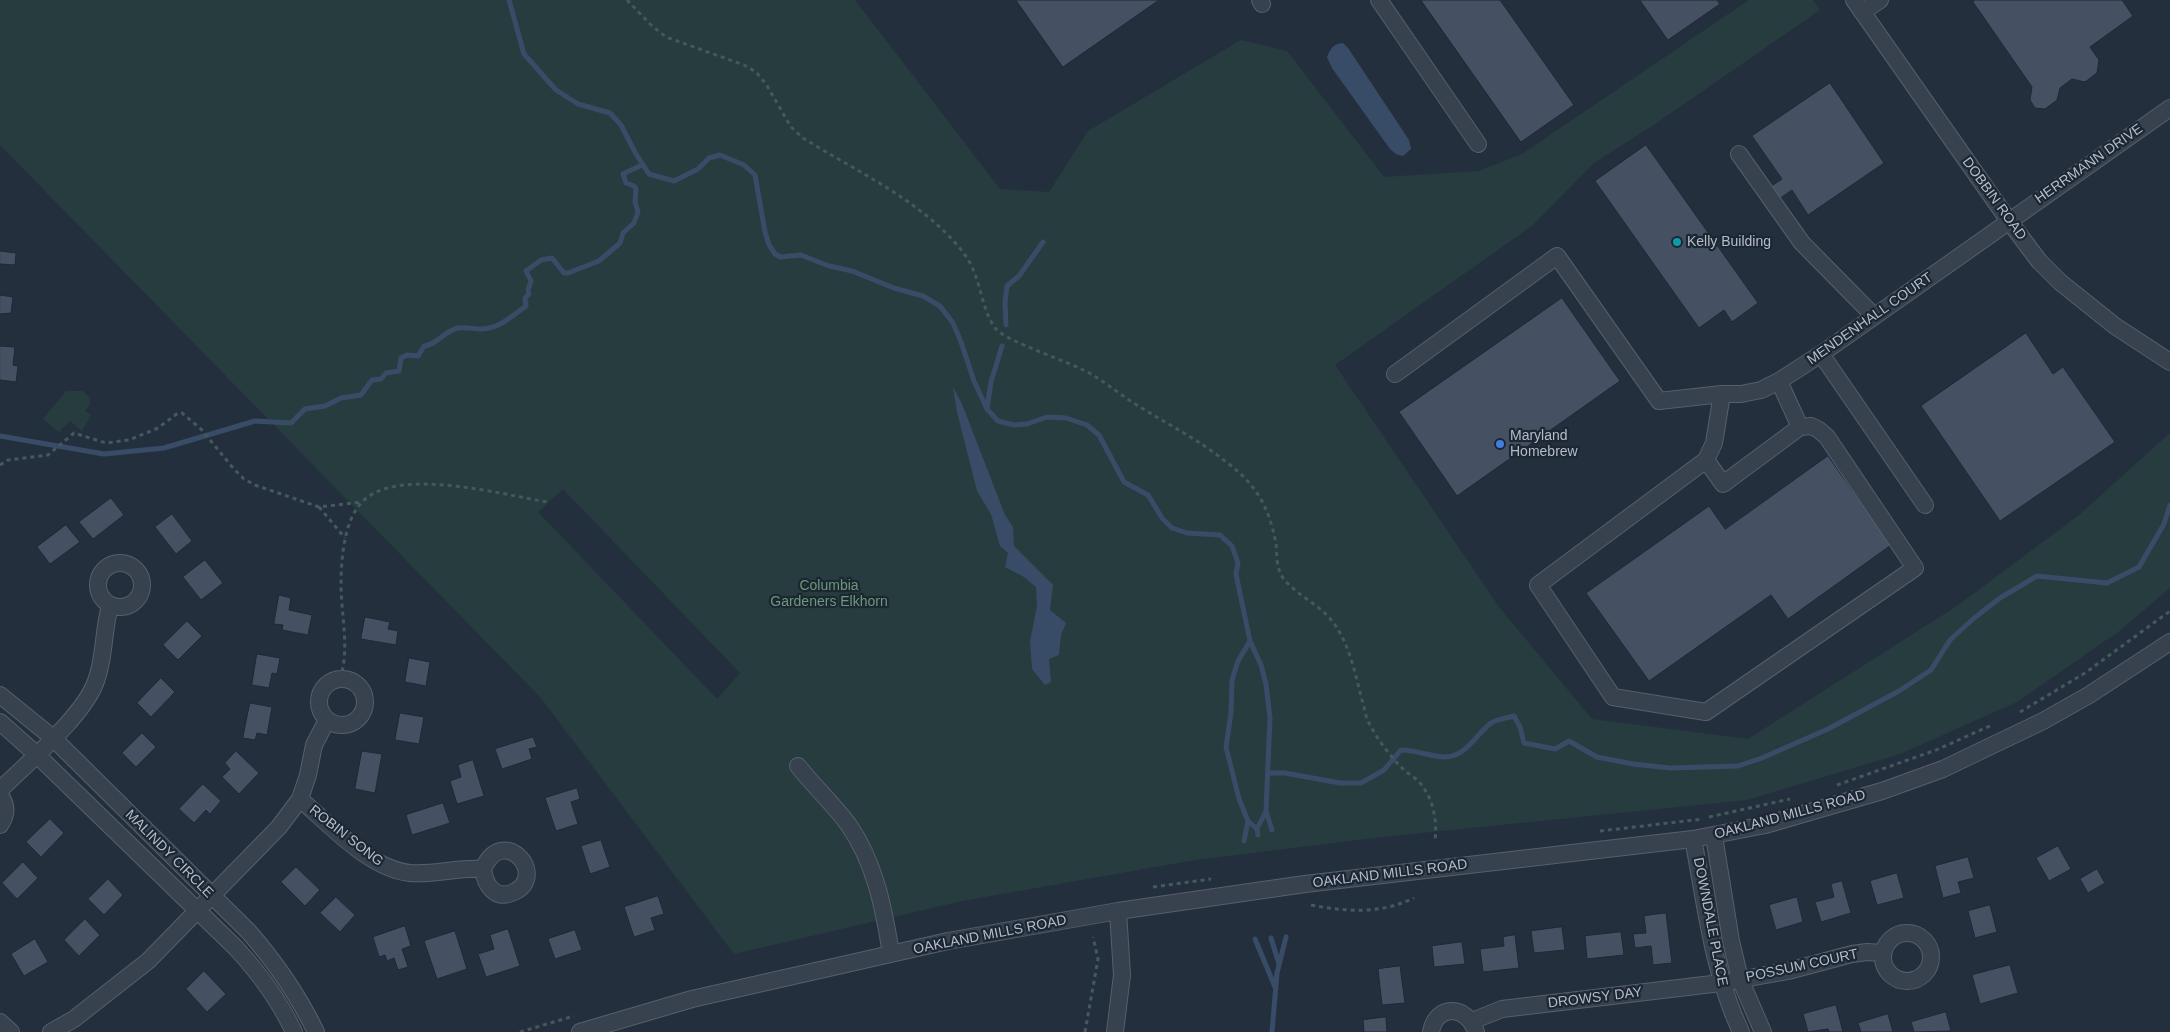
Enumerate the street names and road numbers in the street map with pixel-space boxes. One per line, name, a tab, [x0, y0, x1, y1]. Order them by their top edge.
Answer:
street label: HERRMANN DRIVE	[2032, 121, 2146, 207]
street label: DOBBIN ROAD	[1958, 154, 2030, 244]
street label: MENDENHALL COURT	[1804, 269, 1936, 369]
street label: OAKLAND MILLS ROAD	[1713, 787, 1867, 843]
street label: ROBIN SONG	[306, 802, 386, 870]
street label: MALINDY CIRCLE	[122, 807, 216, 901]
street label: OAKLAND MILLS ROAD	[1312, 856, 1468, 892]
street label: DOWNDALE PLACE	[1689, 856, 1731, 988]
street label: OAKLAND MILLS ROAD	[912, 912, 1068, 958]
street label: POSSUM COURT	[1744, 946, 1860, 986]
street label: DROWSY DAY	[1547, 984, 1643, 1012]

